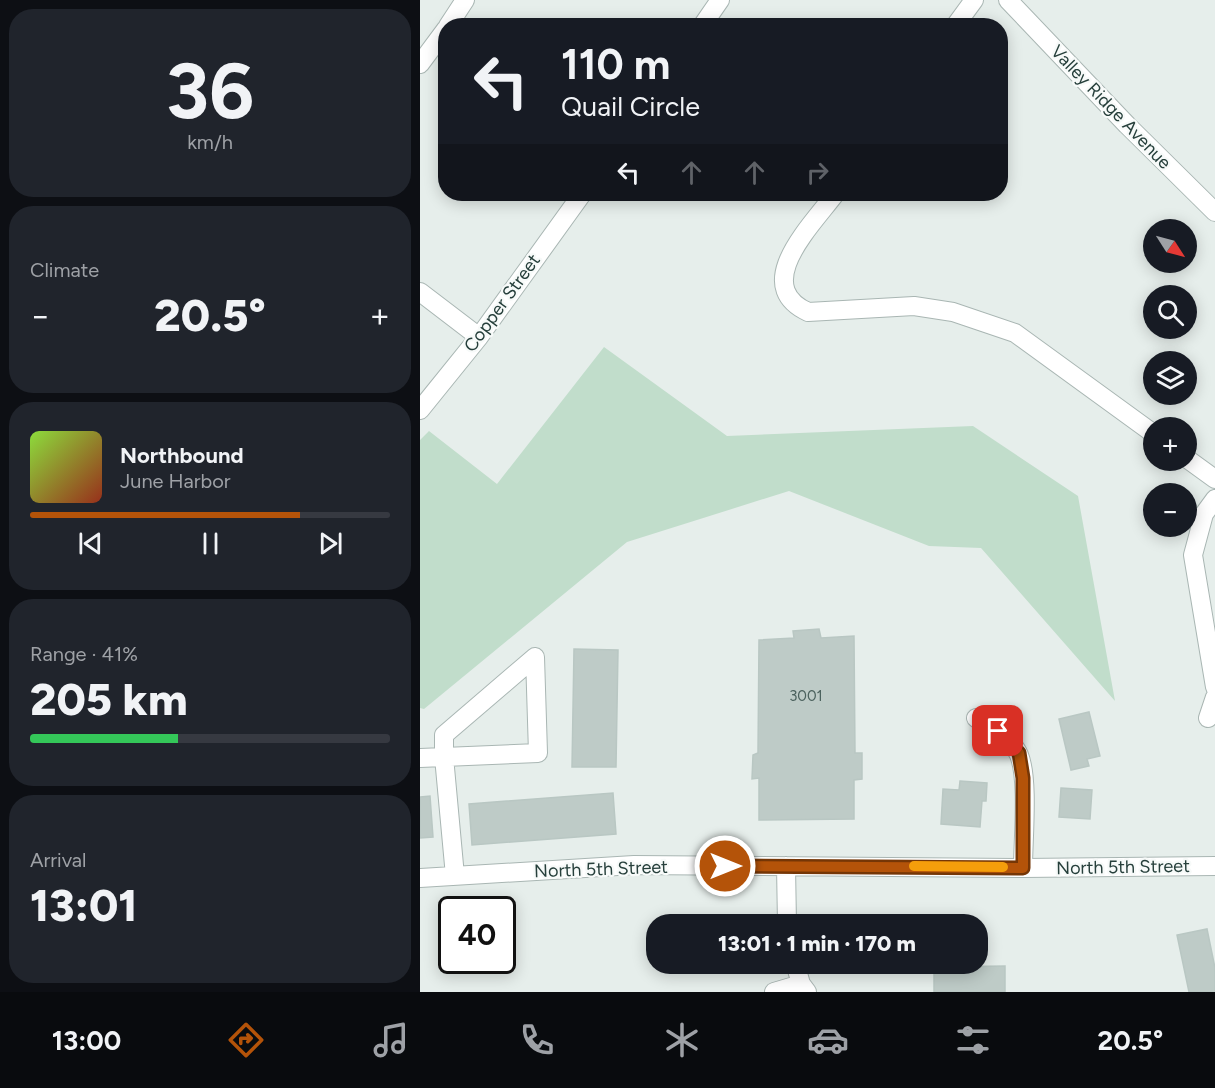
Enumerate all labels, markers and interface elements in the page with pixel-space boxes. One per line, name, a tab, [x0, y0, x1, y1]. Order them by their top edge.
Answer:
text: 110 m	[561, 39, 670, 90]
street label: Valley Ridge Avenue	[1046, 40, 1176, 174]
icon: left	[462, 42, 540, 120]
text: 36	[166, 44, 254, 138]
text: Quail Circle	[561, 90, 700, 123]
text: km/h	[187, 130, 233, 154]
icon: left	[612, 156, 645, 189]
icon: ahead	[675, 156, 708, 189]
icon: ahead	[738, 156, 771, 189]
icon: right	[801, 156, 834, 189]
north arrow	[1143, 219, 1197, 273]
map controls	[1143, 219, 1197, 537]
street label: Copper Street	[459, 250, 545, 356]
text: Climate	[30, 258, 99, 282]
button: search	[1143, 285, 1197, 339]
text: 20.5°	[154, 288, 266, 342]
text: −	[30, 296, 51, 335]
text: +	[369, 296, 390, 335]
button: layers	[1143, 351, 1197, 405]
button: +	[1143, 417, 1197, 471]
text: Northbound	[120, 442, 244, 469]
text: June Harbor	[120, 469, 231, 493]
button: −	[1143, 483, 1197, 537]
icon: previous	[74, 527, 107, 560]
icon: pause	[194, 527, 227, 560]
icon: next	[314, 527, 347, 560]
text: Range · 41%	[30, 642, 138, 666]
text: 205 km	[30, 672, 188, 726]
house number: 3001	[789, 687, 823, 705]
pin	[972, 705, 1023, 756]
icon: arrive	[981, 714, 1014, 747]
position arrow	[693, 834, 757, 898]
text: Arrival	[30, 848, 86, 872]
street label: North 5th Street	[1056, 855, 1190, 879]
street label: North 5th Street	[534, 856, 668, 882]
text: 13:01	[30, 878, 138, 932]
speed limit sign: 40	[438, 896, 516, 974]
text: 13:01 · 1 min · 170 m	[718, 930, 916, 957]
icon: directions	[225, 1019, 267, 1061]
icon: music	[370, 1019, 412, 1061]
icon: phone	[516, 1019, 558, 1061]
icon: climate	[661, 1019, 703, 1061]
icon: car	[807, 1019, 849, 1061]
icon: filters	[952, 1019, 994, 1061]
text: 13:00	[52, 1024, 121, 1057]
text: 20.5°	[1098, 1024, 1163, 1057]

